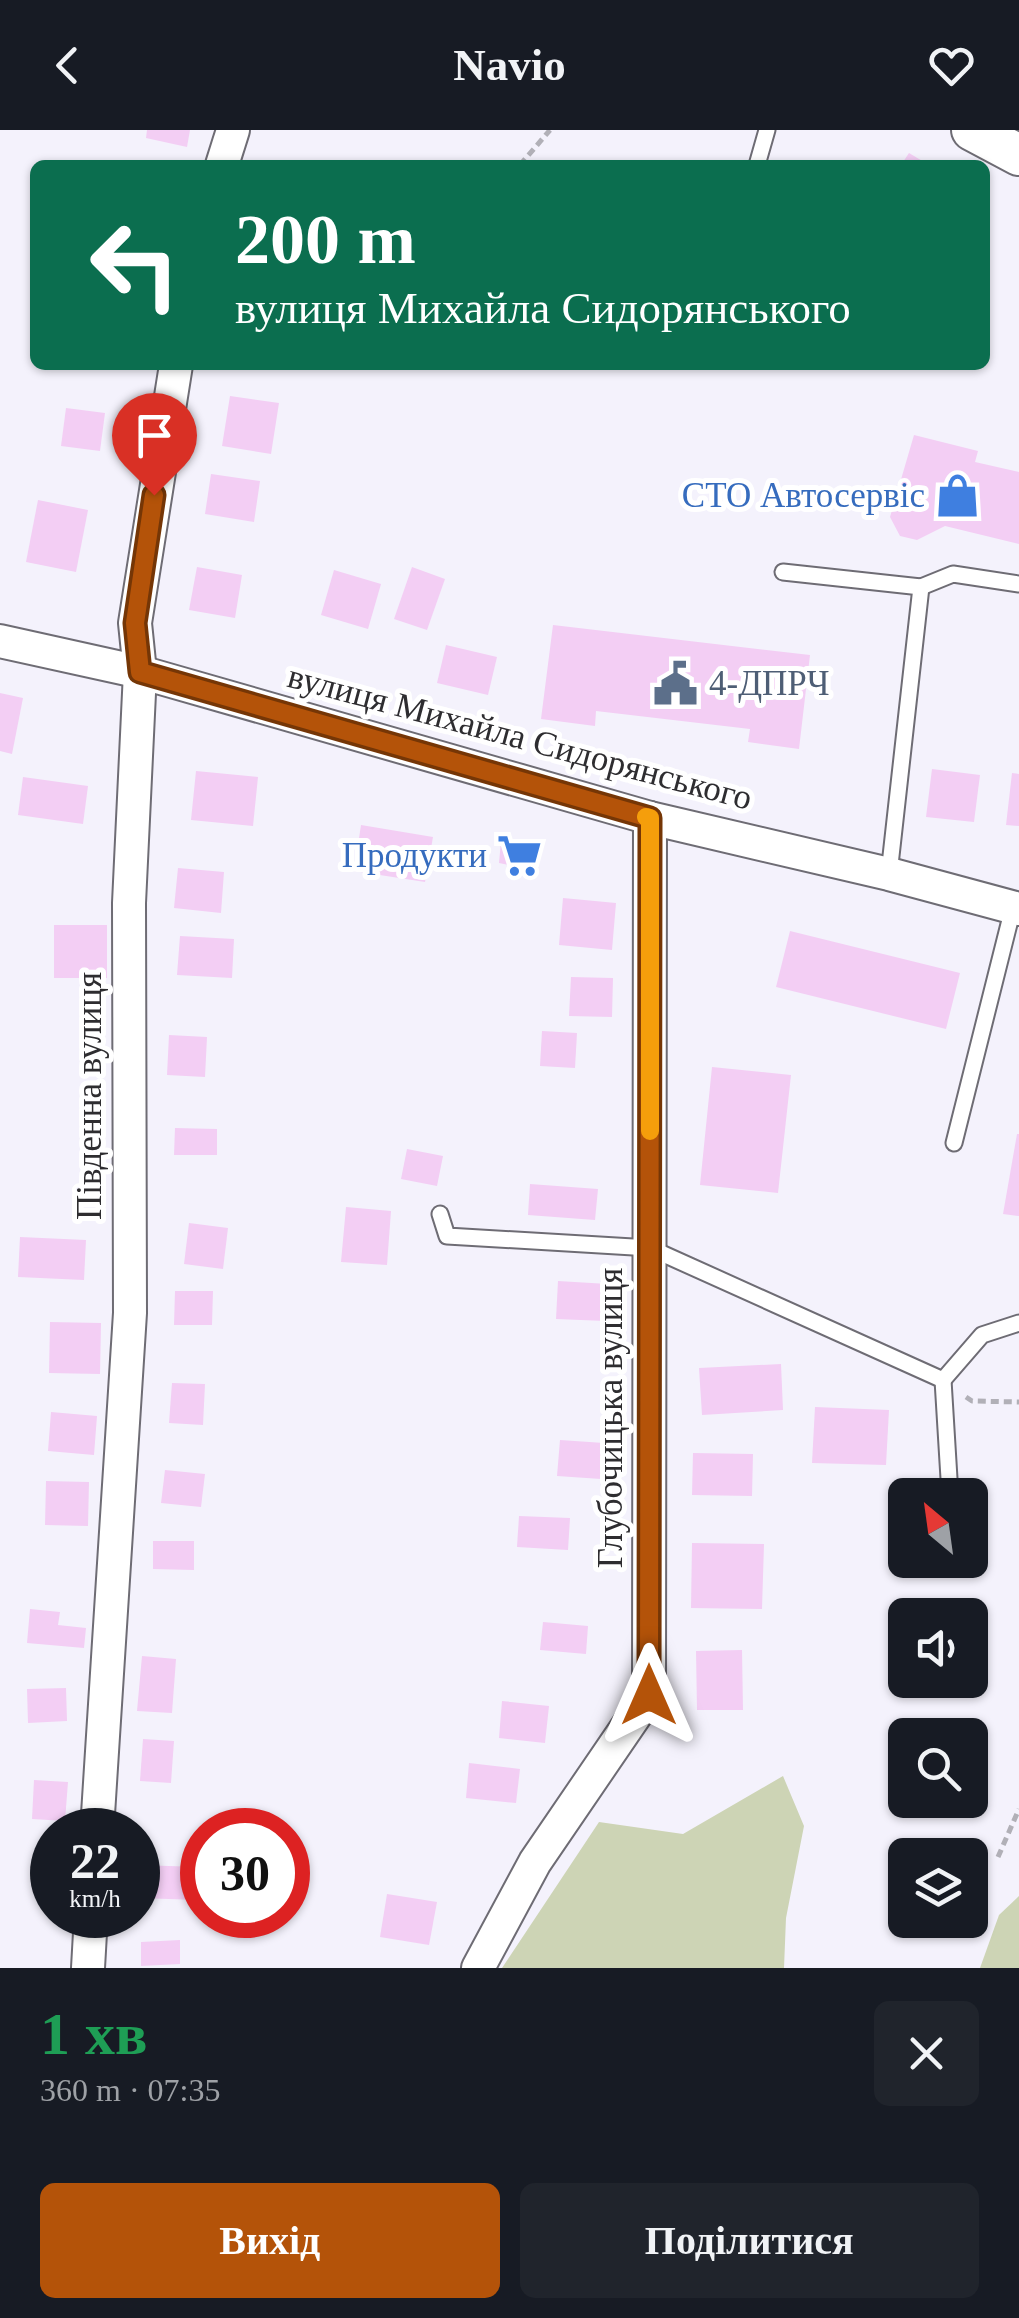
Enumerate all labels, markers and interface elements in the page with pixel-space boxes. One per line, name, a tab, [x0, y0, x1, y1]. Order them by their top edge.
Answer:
icon: back	[40, 38, 95, 93]
icon: heart	[924, 38, 979, 93]
text: Navio	[453, 40, 566, 90]
icon: left	[70, 200, 200, 330]
text: 200 m	[235, 201, 416, 278]
text: вулиця Михайла Сидорянського	[235, 283, 851, 333]
pin	[112, 393, 197, 496]
icon: arrive	[127, 408, 182, 463]
shop icon: СТО Автосервіс	[934, 471, 982, 519]
place label: СТО Автосервіс	[682, 476, 925, 515]
street label: вулиця Михайла Сидорянського	[284, 656, 756, 818]
public building icon: 4-ДПРЧ	[652, 659, 700, 707]
place label: 4-ДПРЧ	[709, 664, 830, 703]
supermarket icon: Продукти	[496, 831, 544, 879]
place label: Продукти	[342, 836, 487, 875]
street label: Південна вулиця	[70, 972, 109, 1220]
street label: Глубочицька вулиця	[591, 1268, 630, 1568]
north arrow	[888, 1478, 988, 1578]
map controls	[888, 1478, 988, 1938]
button: sound	[888, 1598, 988, 1698]
position arrow	[597, 1643, 701, 1747]
button: search	[888, 1718, 988, 1818]
speed limit sign: 30	[180, 1808, 310, 1938]
text: 22	[70, 1833, 120, 1889]
button: layers	[888, 1838, 988, 1938]
text: km/h	[69, 1885, 121, 1912]
text: 1 хв	[40, 2001, 147, 2067]
button: close	[874, 2001, 979, 2106]
text: 360 m · 07:35	[40, 2072, 220, 2108]
button: Вихід	[40, 2183, 500, 2298]
button: Поділитися	[520, 2183, 979, 2298]

